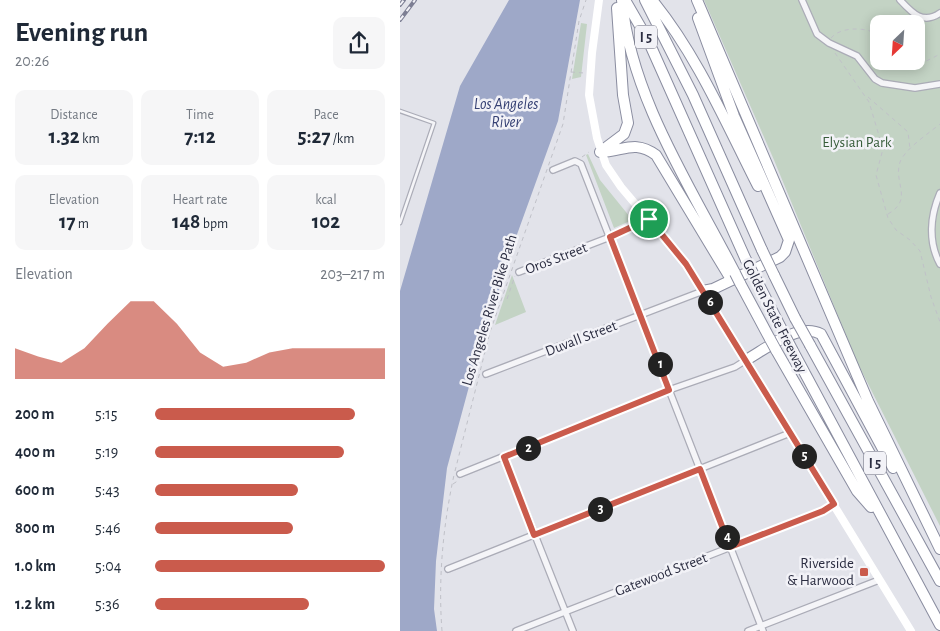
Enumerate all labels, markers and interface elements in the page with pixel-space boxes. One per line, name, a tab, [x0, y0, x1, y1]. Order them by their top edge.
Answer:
north arrow	[870, 15, 925, 70]
map controls	[870, 15, 925, 70]
button: share	[333, 17, 385, 69]
text: Evening run	[15, 19, 148, 47]
road number: I 5	[635, 26, 657, 48]
text: 20:26	[15, 53, 49, 69]
water label: Los Angeles River	[474, 96, 538, 130]
text: Distance	[50, 108, 98, 122]
text: Time	[186, 108, 214, 122]
text: Pace	[313, 108, 339, 122]
text: 1.32	[48, 126, 80, 147]
text: 7:12	[184, 126, 216, 147]
text: 5:27	[298, 126, 330, 147]
text: km	[80, 132, 100, 146]
text: /km	[330, 132, 354, 146]
park label: Elysian Park	[822, 135, 892, 150]
text: Elevation	[49, 193, 99, 207]
text: Heart rate	[173, 193, 227, 207]
text: kcal	[315, 193, 337, 207]
pin	[628, 198, 670, 240]
icon: arrive	[635, 205, 663, 233]
text: 17	[59, 211, 76, 232]
text: 148	[172, 211, 200, 232]
text: 102	[312, 211, 340, 232]
text: m	[76, 217, 89, 231]
text: bpm	[200, 217, 228, 231]
street label: Los Angeles River Bike Path	[459, 233, 520, 388]
street label: Oros Street	[523, 240, 589, 277]
street label: Golden State Freeway	[739, 257, 810, 376]
text: Elevation	[15, 266, 73, 282]
text: 203–217 m	[320, 266, 385, 282]
pin: 6	[698, 290, 722, 314]
text: 6	[707, 295, 714, 309]
street label: Duvall Street	[543, 318, 619, 359]
pin: 1	[648, 352, 672, 376]
text: 1	[658, 357, 663, 371]
text: 200 m	[15, 406, 55, 422]
text: 5:15	[95, 406, 118, 422]
pin: 2	[516, 436, 540, 460]
text: 2	[525, 441, 532, 455]
text: 400 m	[15, 444, 55, 460]
text: 5:19	[95, 444, 118, 460]
pin: 5	[792, 444, 816, 468]
text: 5	[801, 449, 808, 463]
road number: I 5	[864, 452, 886, 474]
text: 600 m	[15, 482, 55, 498]
text: 5:43	[95, 482, 120, 498]
pin: 3	[588, 496, 612, 522]
text: 3	[597, 502, 604, 516]
text: 800 m	[15, 520, 55, 536]
text: 5:46	[95, 520, 121, 536]
pin: 4	[714, 524, 740, 550]
text: 4	[724, 530, 731, 544]
street label: Gatewood Street	[613, 550, 710, 599]
place label: Riverside & Harwood	[787, 556, 854, 588]
text: 1.0 km	[15, 558, 56, 574]
text: 5:04	[95, 558, 122, 574]
marker: Riverside & Harwood	[858, 566, 870, 578]
text: 1.2 km	[15, 596, 55, 612]
text: 5:36	[95, 596, 119, 612]

